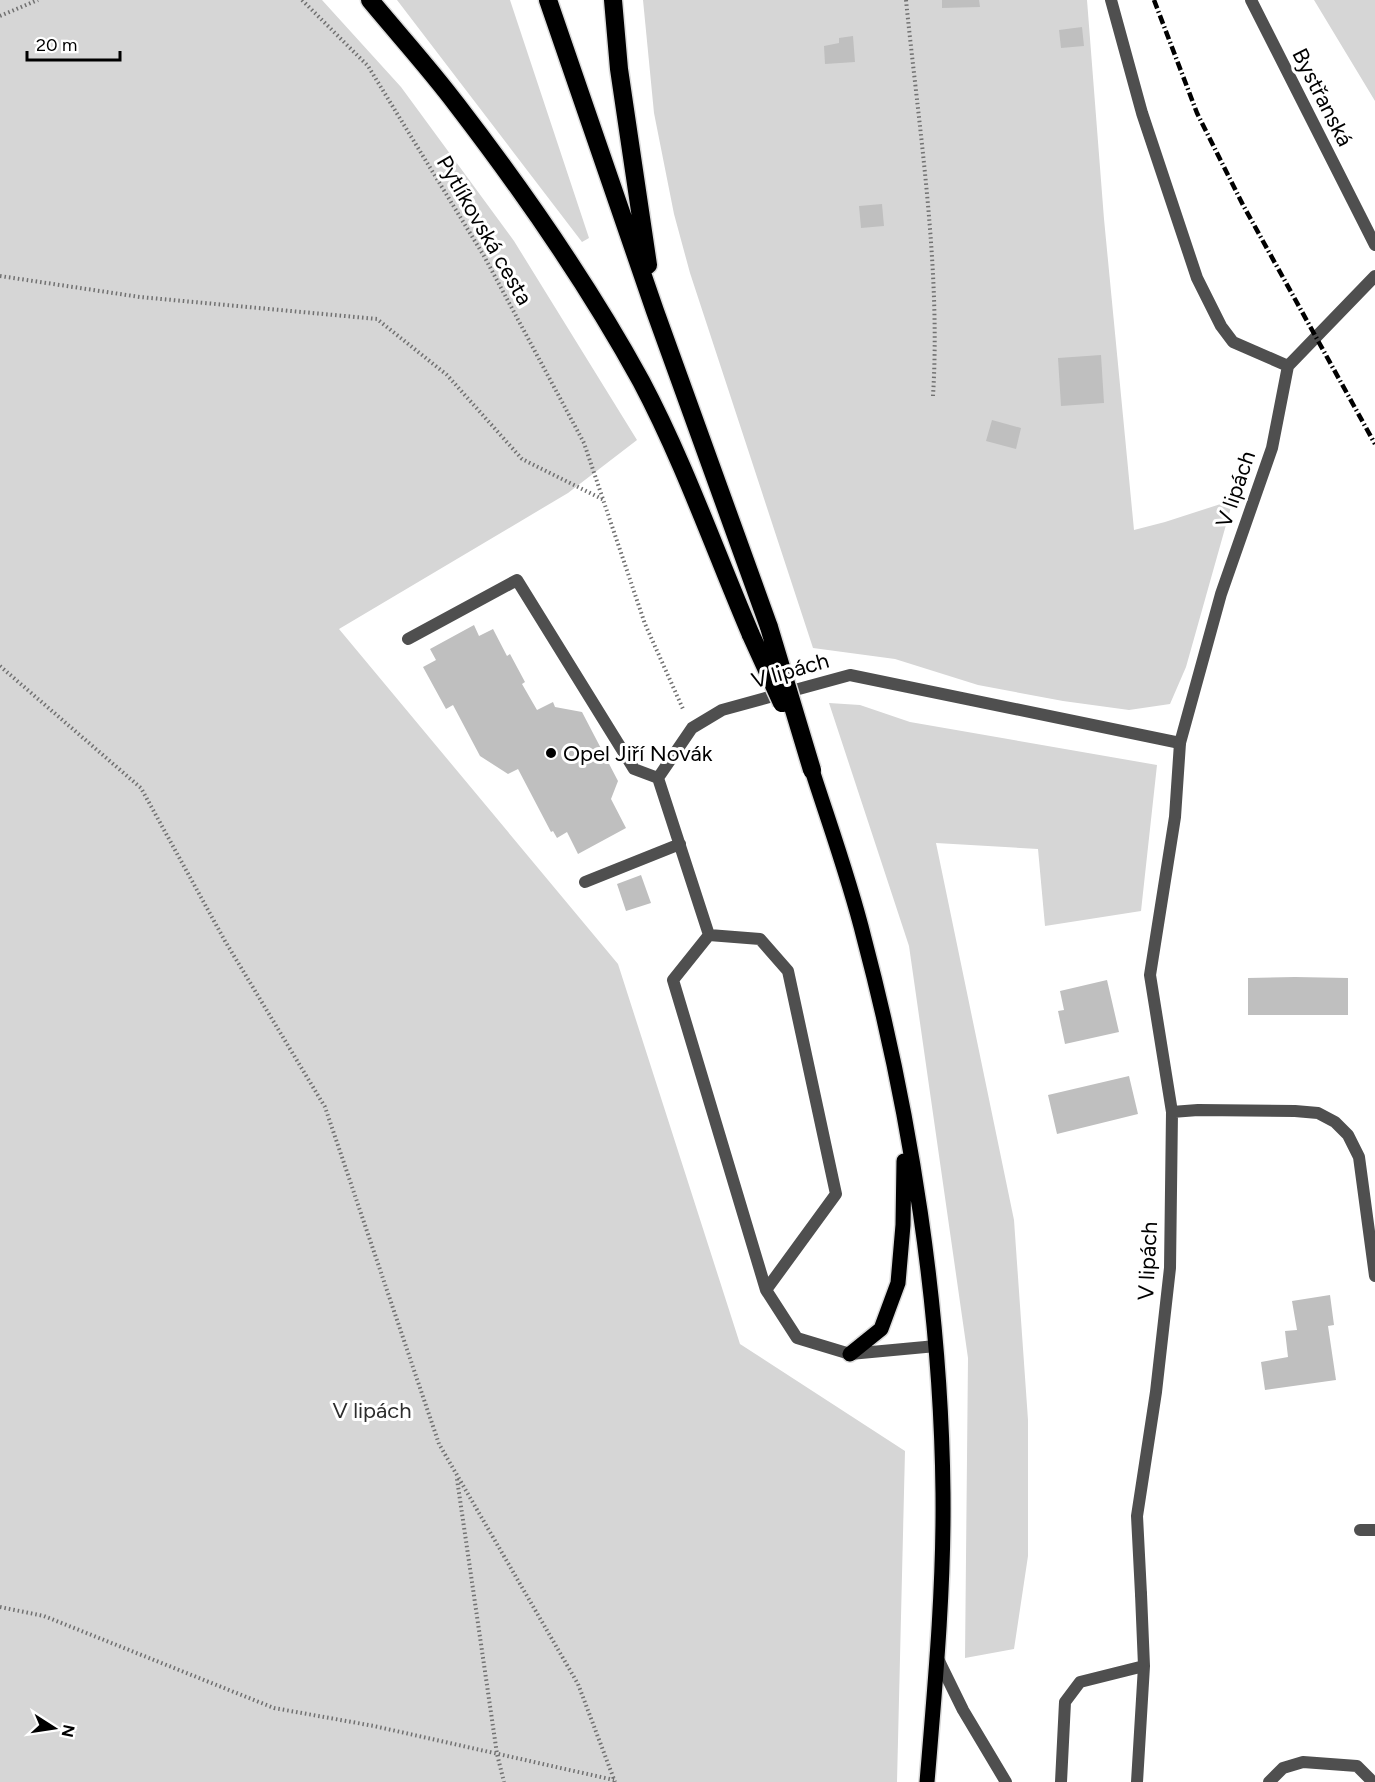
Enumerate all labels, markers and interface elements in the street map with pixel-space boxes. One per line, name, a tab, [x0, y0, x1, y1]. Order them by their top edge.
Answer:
scale bar	[27, 24, 120, 62]
text: 20 m	[36, 34, 77, 56]
street label: Bystřanská	[1286, 44, 1359, 151]
street label: Pytlíkovská cesta	[431, 151, 538, 310]
street label: V lipách	[1210, 447, 1261, 531]
street label: V lipách	[748, 647, 832, 694]
place label: Opel Jiří Novák	[563, 740, 713, 767]
marker: Opel Jiří Novák	[544, 746, 558, 760]
street label: V lipách	[1132, 1221, 1163, 1301]
park label: V lipách	[332, 1397, 412, 1424]
north arrow	[24, 1698, 84, 1758]
text: N	[58, 1723, 79, 1739]

